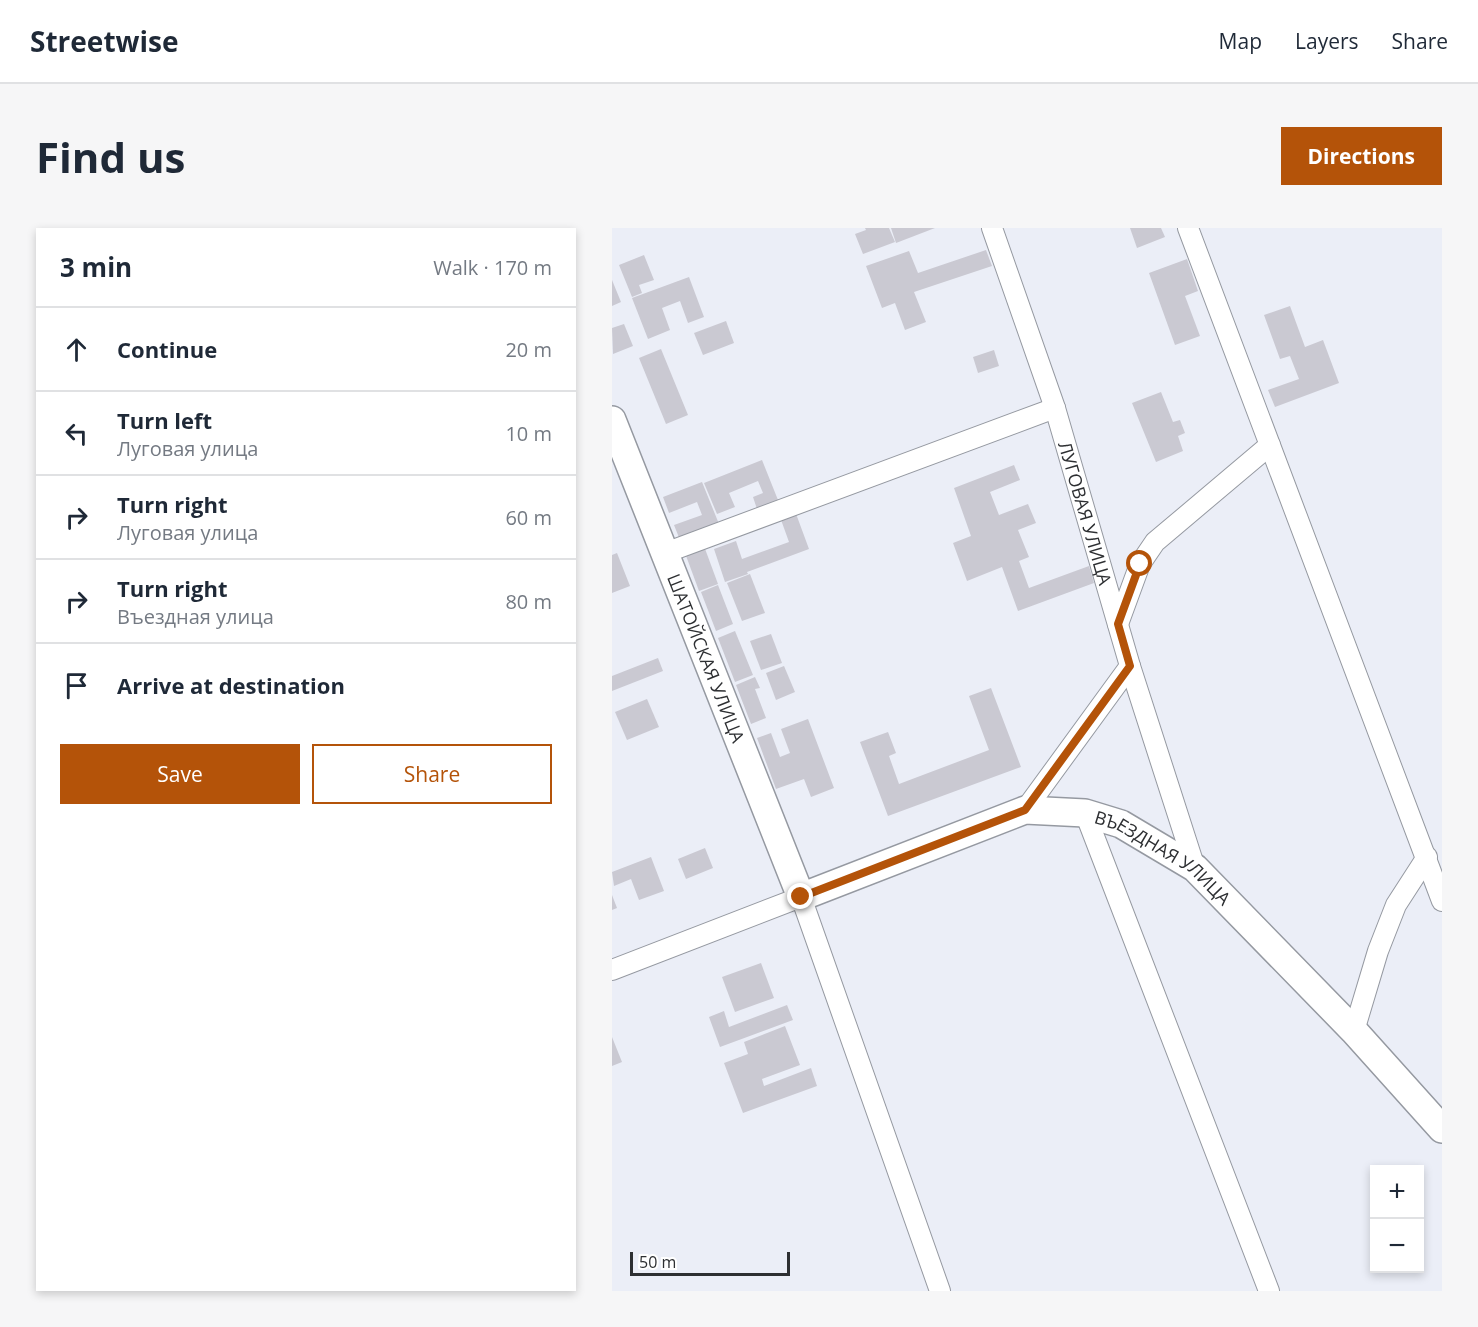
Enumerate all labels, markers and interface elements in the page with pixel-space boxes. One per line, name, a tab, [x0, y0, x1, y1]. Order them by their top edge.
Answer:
text: Streetwise	[30, 22, 179, 60]
text: Map	[1219, 27, 1262, 55]
text: Layers	[1295, 27, 1359, 55]
text: Share	[1392, 27, 1448, 55]
button: Directions	[1281, 127, 1442, 185]
text: Find us	[36, 128, 185, 185]
text: 3 min	[60, 249, 132, 285]
text: Walk · 170 m	[433, 254, 552, 281]
icon: ahead	[60, 333, 93, 366]
text: Continue	[117, 334, 217, 364]
text: 20 m	[505, 336, 552, 363]
text: Turn left	[117, 405, 212, 435]
icon: left	[60, 417, 93, 450]
text: 10 m	[505, 420, 552, 447]
text: Луговая улица	[117, 435, 258, 462]
street label: ЛУГОВАЯ УЛИЦА	[1053, 438, 1118, 588]
text: Turn right	[117, 489, 228, 519]
icon: right	[60, 501, 93, 534]
text: 60 m	[505, 504, 552, 531]
text: Луговая улица	[117, 519, 258, 546]
route start	[1126, 550, 1152, 576]
street label: ШАТОЙСКАЯ УЛИЦА	[662, 570, 751, 746]
text: Turn right	[117, 573, 228, 603]
icon: right	[60, 585, 93, 618]
text: 80 m	[505, 588, 552, 615]
text: Въездная улица	[117, 603, 274, 630]
icon: arrive	[60, 669, 93, 702]
text: Arrive at destination	[117, 670, 345, 700]
button: Save	[60, 744, 300, 804]
button: Share	[312, 744, 552, 804]
street label: ВЪЕЗДНАЯ УЛИЦА	[1092, 805, 1237, 910]
route end	[787, 883, 813, 909]
map controls	[1370, 1165, 1424, 1273]
button: +	[1370, 1165, 1424, 1219]
button: −	[1370, 1219, 1424, 1273]
scale bar	[630, 1249, 790, 1276]
text: 50 m	[639, 1251, 676, 1273]

